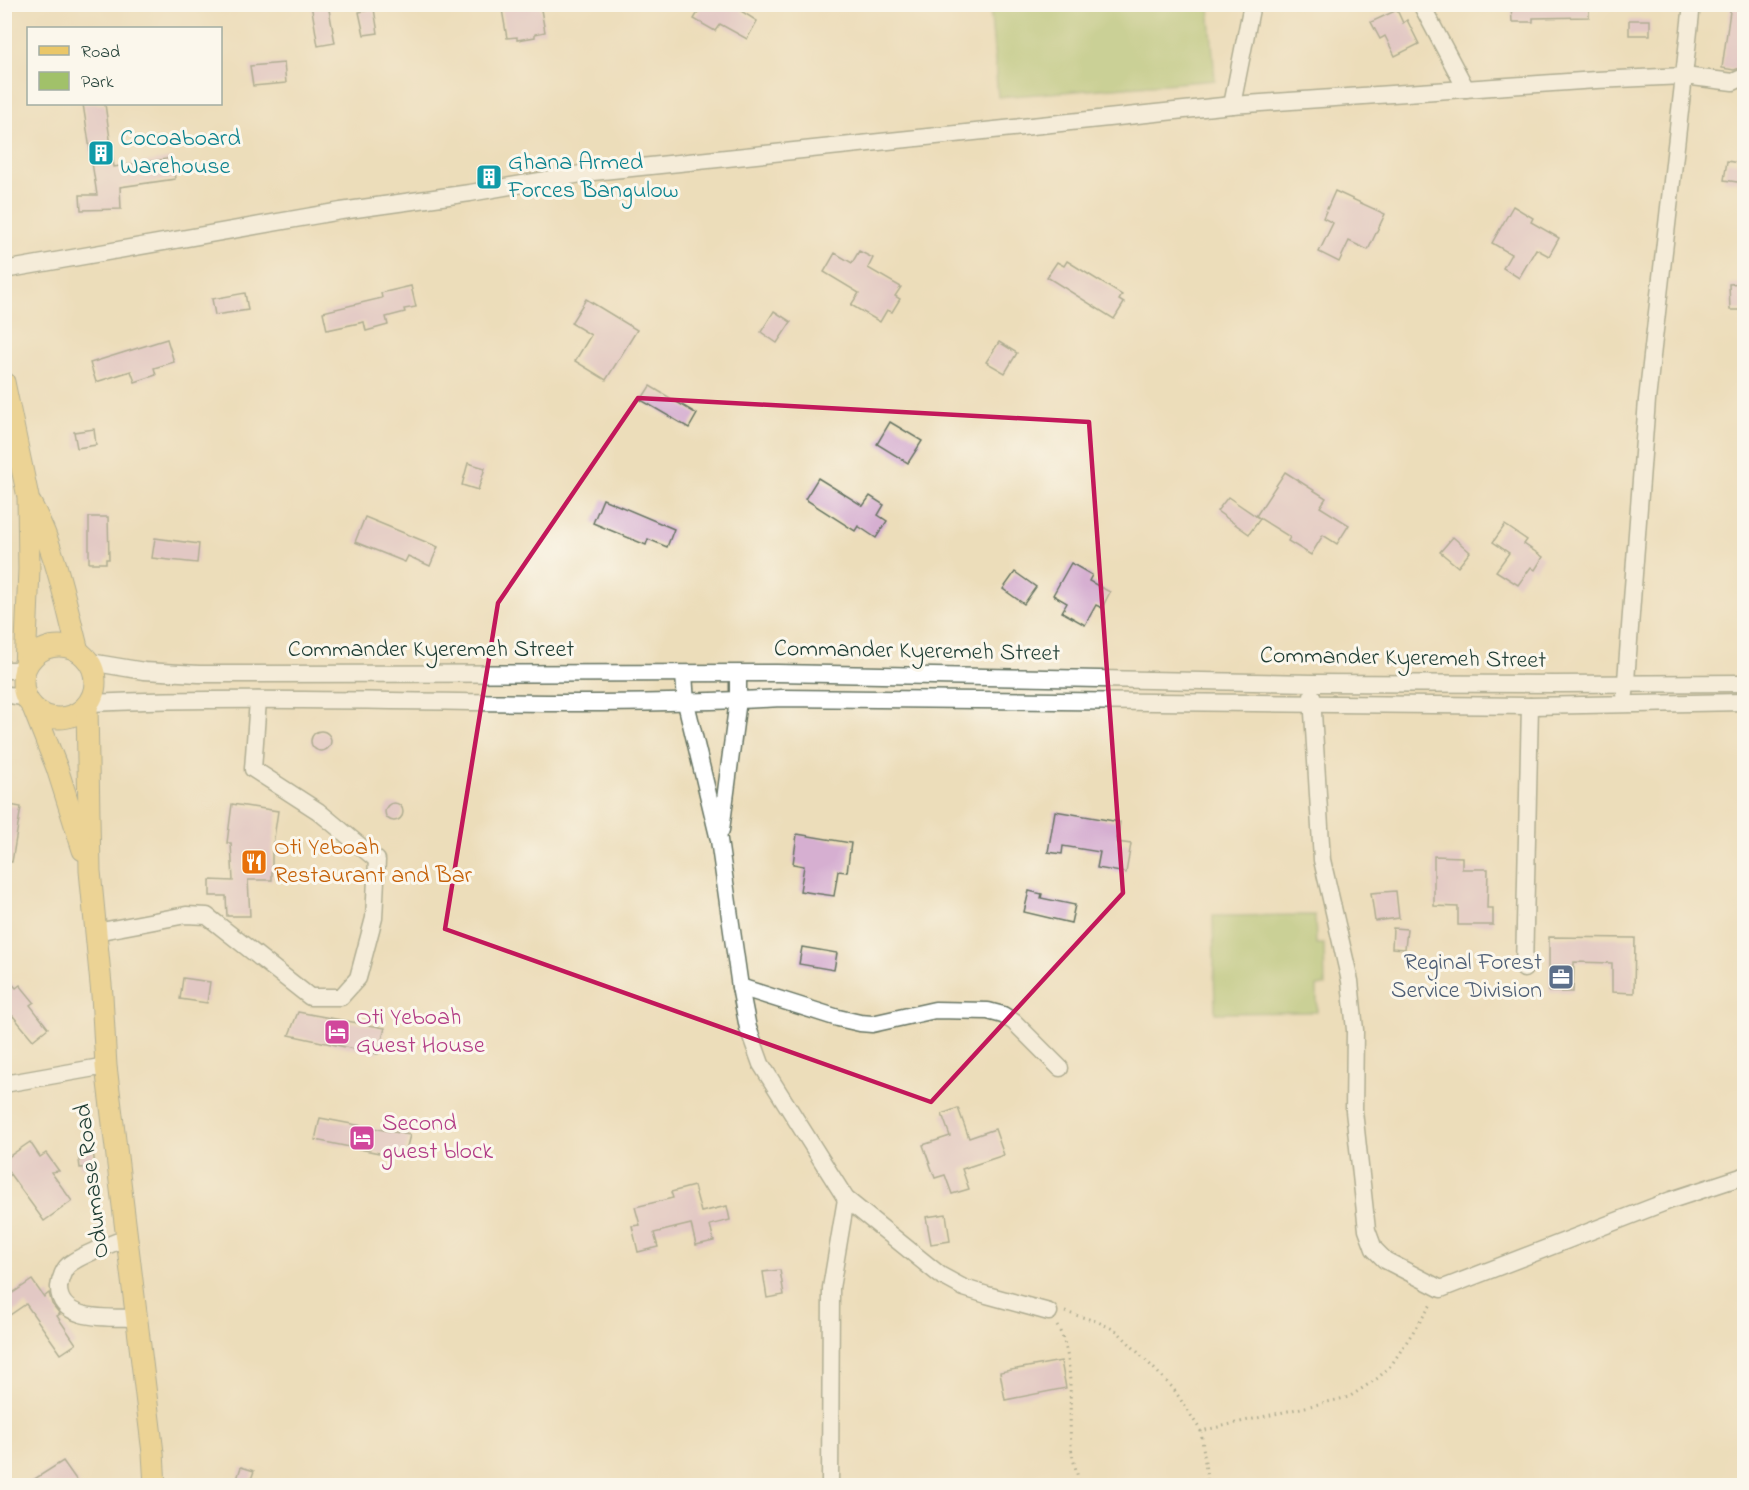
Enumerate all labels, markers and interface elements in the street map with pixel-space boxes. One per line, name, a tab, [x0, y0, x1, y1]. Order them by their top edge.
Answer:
legend	[27, 27, 222, 105]
text: Road	[81, 40, 120, 66]
text: Park	[81, 70, 114, 96]
place label: Cocoaboard Warehouse	[120, 122, 241, 185]
building icon: Cocoaboard Warehouse	[86, 138, 116, 168]
place label: Ghana Armed Forces Bangulow	[507, 146, 679, 209]
building icon: Ghana Armed Forces Bangulow	[474, 162, 504, 192]
street label: Commander Kyeremeh Street	[773, 632, 1061, 673]
street label: Commander Kyeremeh Street	[288, 633, 574, 669]
street label: Commander Kyeremeh Street	[1259, 639, 1547, 680]
place label: Oti Yeboah Restaurant and Bar	[274, 831, 473, 894]
restaurant icon: Oti Yeboah Restaurant and Bar	[239, 847, 269, 877]
place label: Reginal Forest Service Division	[1391, 946, 1542, 1009]
office icon: Reginal Forest Service Division	[1546, 962, 1576, 992]
place label: Oti Yeboah Guest House	[356, 1001, 485, 1064]
hotel icon: Oti Yeboah Guest House	[322, 1017, 352, 1047]
street label: Odumase Road	[66, 1101, 120, 1260]
place label: Second guest block	[381, 1107, 494, 1170]
hotel icon: Second guest block	[347, 1123, 377, 1153]

